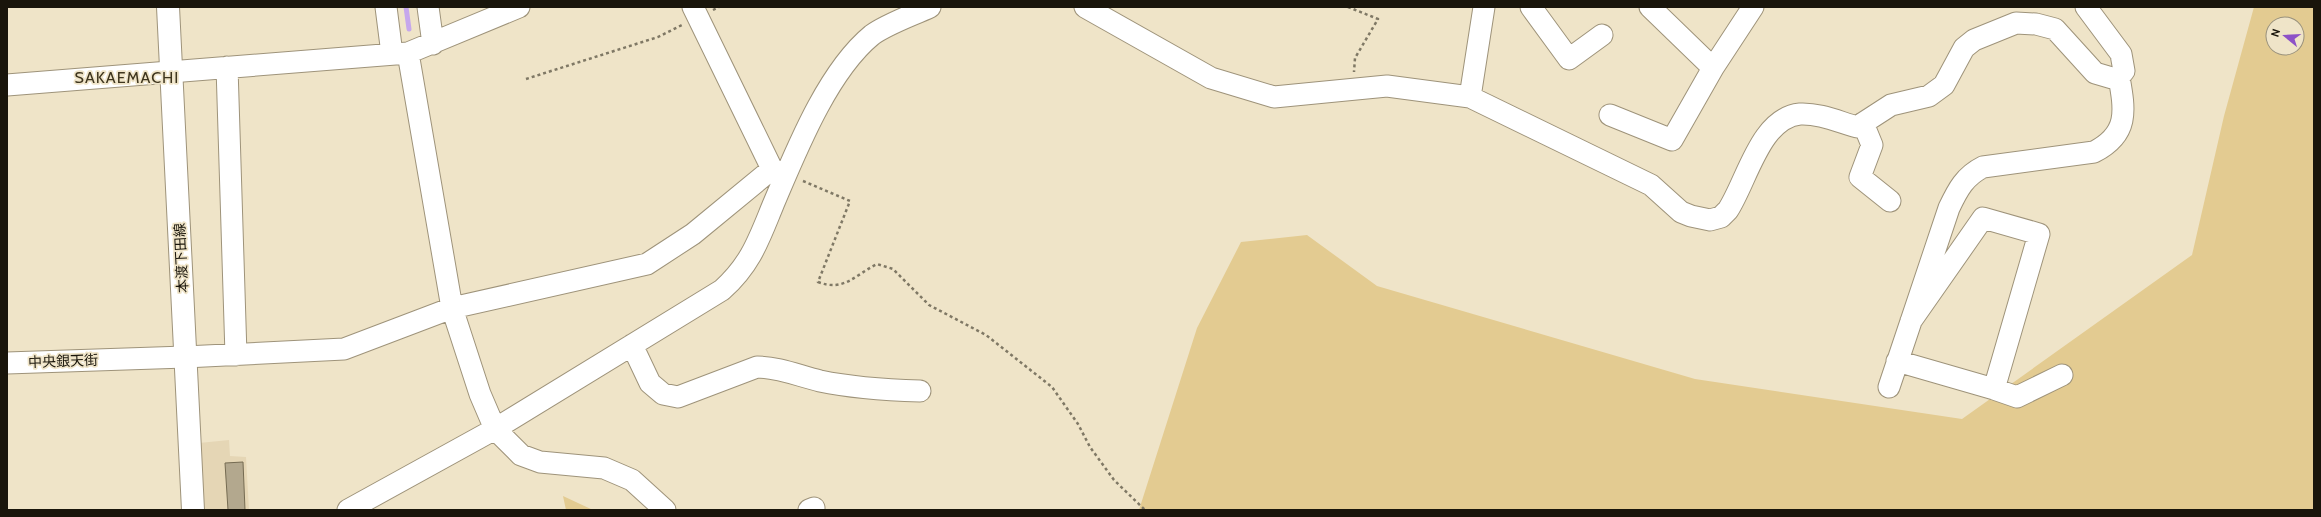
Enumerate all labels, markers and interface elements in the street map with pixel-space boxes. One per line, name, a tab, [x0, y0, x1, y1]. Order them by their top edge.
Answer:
north arrow	[2265, 16, 2305, 56]
text: N	[2268, 27, 2283, 39]
district label: SAKAEMACHI	[75, 68, 179, 87]
street label: 本渡下田線	[170, 223, 192, 293]
street label: 中央銀天街	[28, 351, 98, 371]

